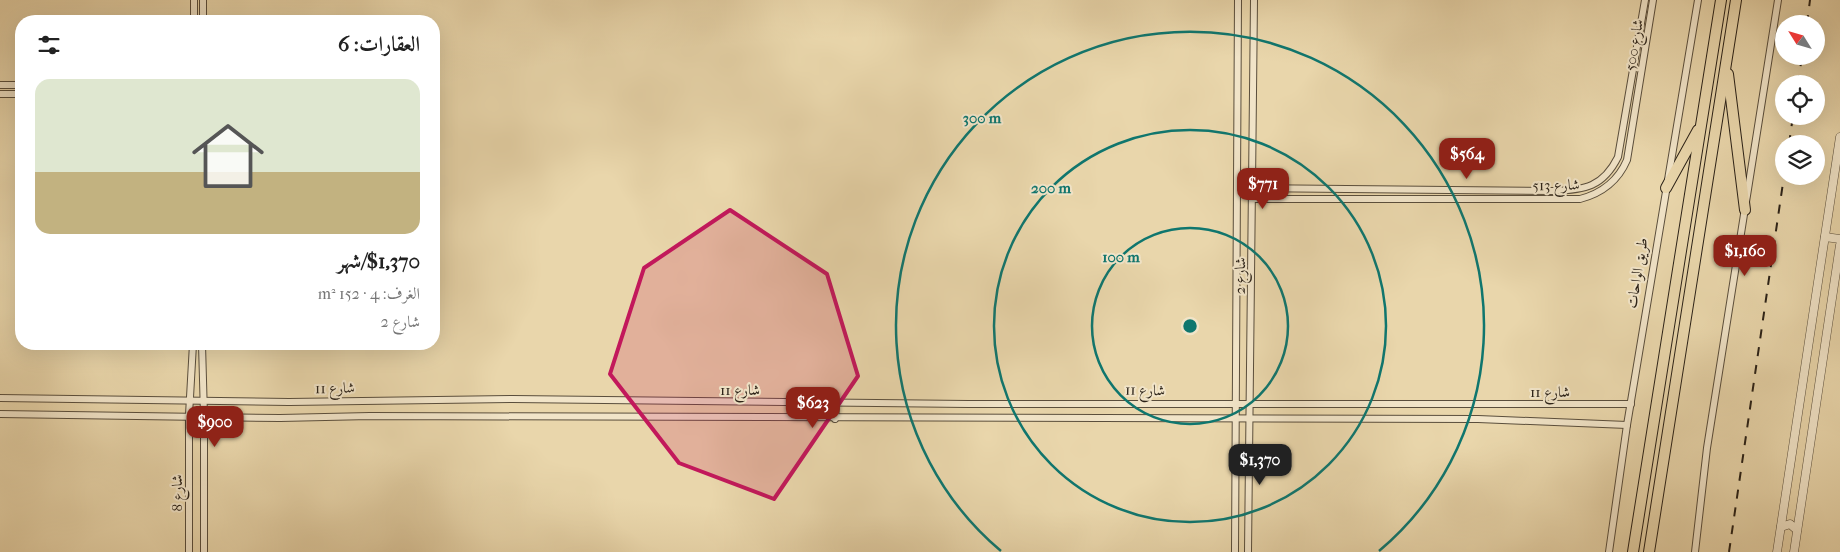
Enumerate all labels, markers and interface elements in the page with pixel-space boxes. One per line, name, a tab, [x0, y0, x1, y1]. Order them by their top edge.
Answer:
north arrow	[1775, 15, 1825, 65]
map controls	[1775, 15, 1825, 185]
street label: شارع 500	[1621, 18, 1651, 73]
icon: filters	[35, 31, 63, 59]
text: العقارات: 6	[338, 32, 420, 56]
button: locate	[1775, 75, 1825, 125]
text: 300 m	[963, 109, 1002, 127]
icon: home	[183, 111, 273, 201]
button: layers	[1775, 135, 1825, 185]
pin: $564	[1437, 138, 1497, 180]
text: $564	[1450, 144, 1484, 163]
pin: $771	[1233, 168, 1293, 210]
text: $771	[1248, 174, 1278, 193]
street label: شارع 513	[1532, 176, 1580, 198]
text: 200 m	[1031, 179, 1071, 197]
pin: $1,160	[1704, 234, 1786, 277]
street label: طريق الواحات	[1623, 236, 1652, 310]
text: $1,160	[1725, 241, 1765, 260]
text: 100 m	[1102, 248, 1140, 266]
text: $1,370/شهر	[337, 249, 420, 273]
street label: شارع 2	[1231, 257, 1253, 295]
text: الغرف: 4 · 152 m²	[318, 284, 420, 303]
text: شارع 2	[381, 312, 420, 331]
centre of rings	[1181, 317, 1199, 335]
street label: شارع 11	[315, 379, 355, 401]
street label: شارع 11	[720, 381, 760, 403]
street label: شارع 11	[1125, 381, 1165, 403]
street label: شارع 11	[1530, 383, 1570, 405]
pin: $623	[783, 386, 843, 429]
text: $623	[797, 393, 829, 412]
pin: $900	[185, 406, 245, 448]
text: $900	[198, 412, 232, 431]
pin: $1,370	[1219, 444, 1301, 486]
text: $1,370	[1240, 450, 1280, 469]
street label: شارع 8	[168, 475, 190, 511]

